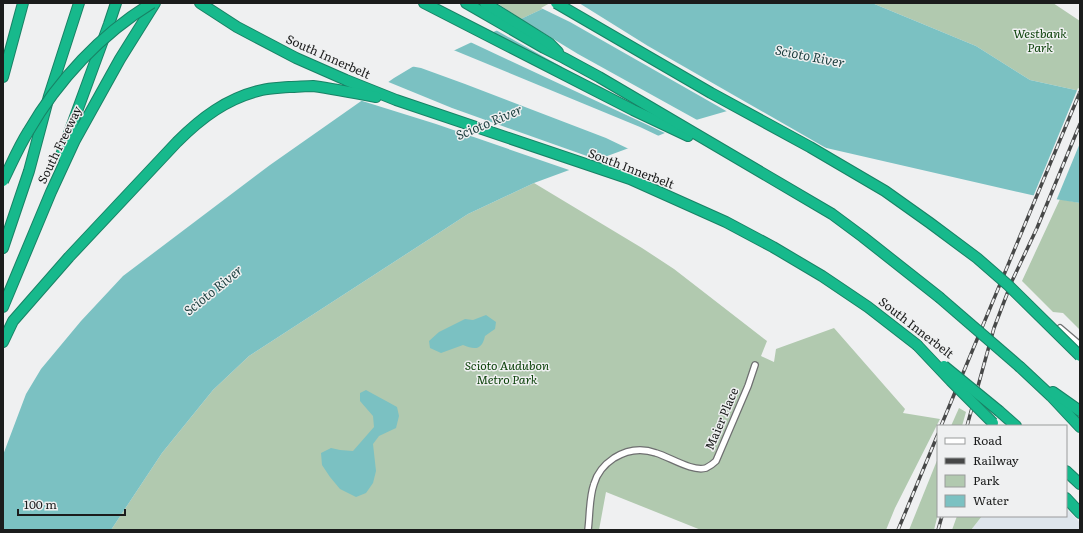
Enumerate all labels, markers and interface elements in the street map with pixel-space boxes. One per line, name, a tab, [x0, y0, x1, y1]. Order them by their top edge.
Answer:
park label: Westbank Park	[1013, 24, 1067, 56]
street label: South Innerbelt	[283, 29, 374, 83]
water label: Scioto River	[774, 39, 846, 72]
water label: Scioto River	[453, 99, 525, 144]
street label: South Freeway	[32, 103, 86, 187]
street label: South Innerbelt	[586, 143, 677, 193]
water label: Scioto River	[179, 260, 246, 319]
street label: South Innerbelt	[875, 292, 958, 362]
park label: Scioto Audubon Metro Park	[465, 356, 549, 388]
street label: Maier Place	[700, 385, 742, 453]
legend	[937, 425, 1067, 517]
text: Road	[973, 431, 1003, 449]
text: Railway	[973, 451, 1019, 469]
text: Park	[973, 471, 1000, 489]
scale bar	[18, 491, 125, 517]
text: Water	[973, 491, 1009, 509]
text: 100 m	[24, 495, 57, 513]

